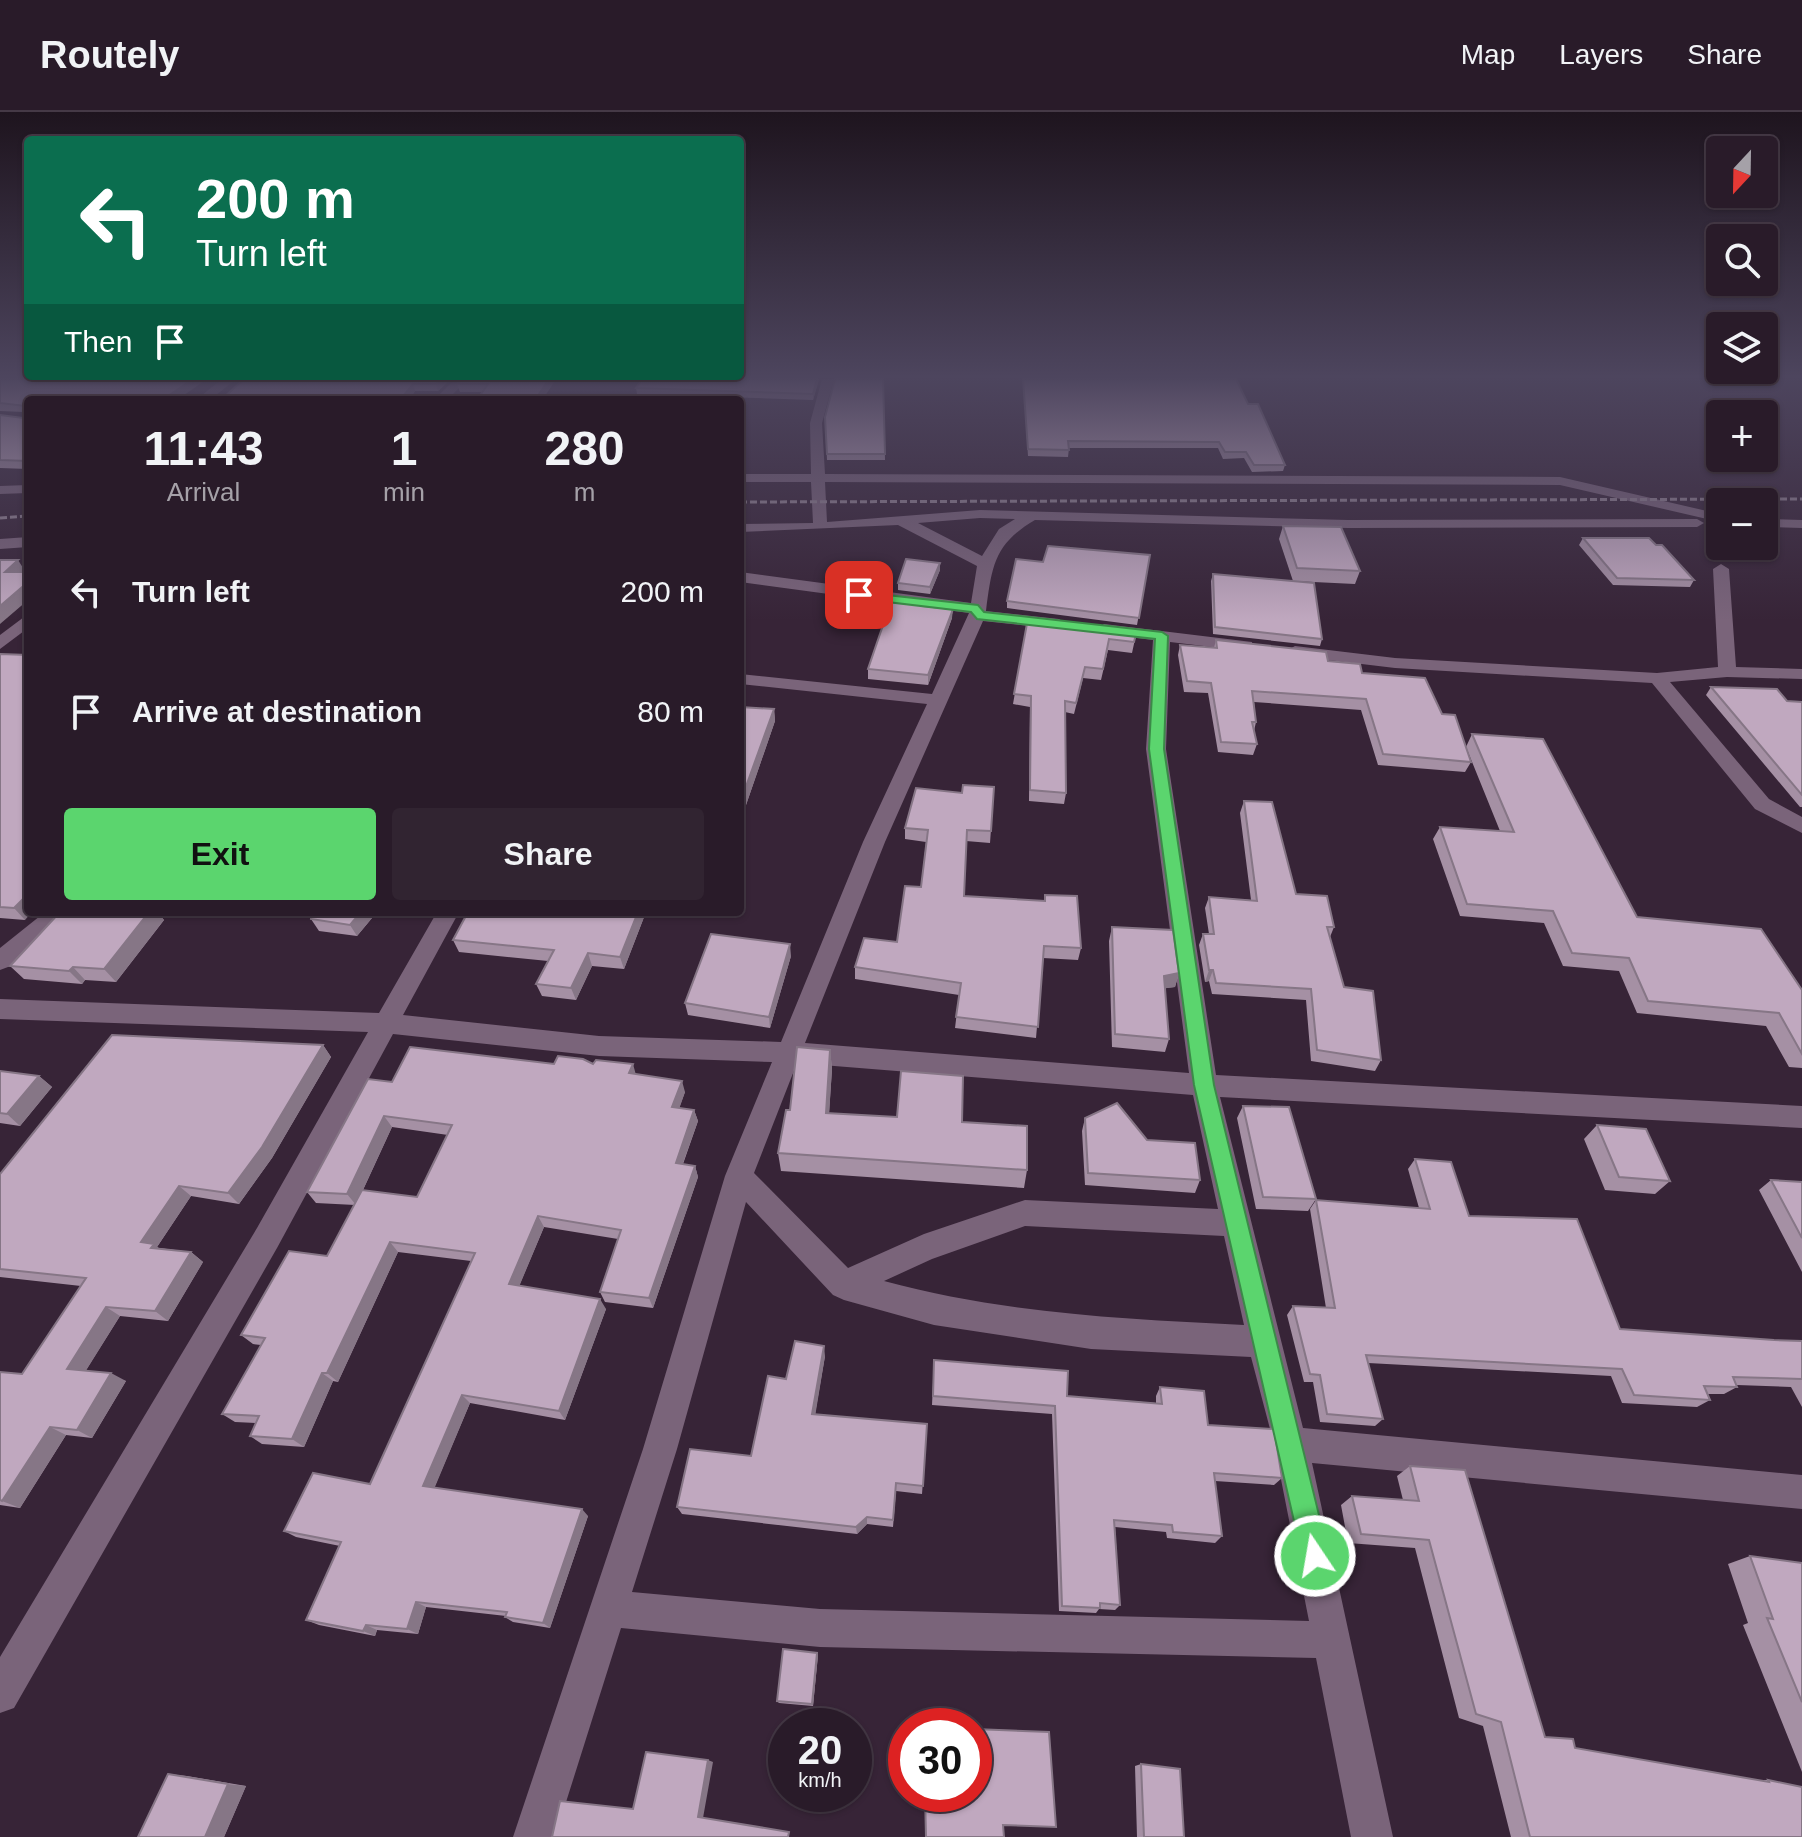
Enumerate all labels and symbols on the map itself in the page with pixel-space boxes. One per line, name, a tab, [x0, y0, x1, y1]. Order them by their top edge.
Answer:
north arrow	[1706, 136, 1778, 208]
pin	[825, 561, 893, 629]
position arrow	[1273, 1514, 1357, 1598]
speed limit sign: 30	[888, 1708, 992, 1812]

